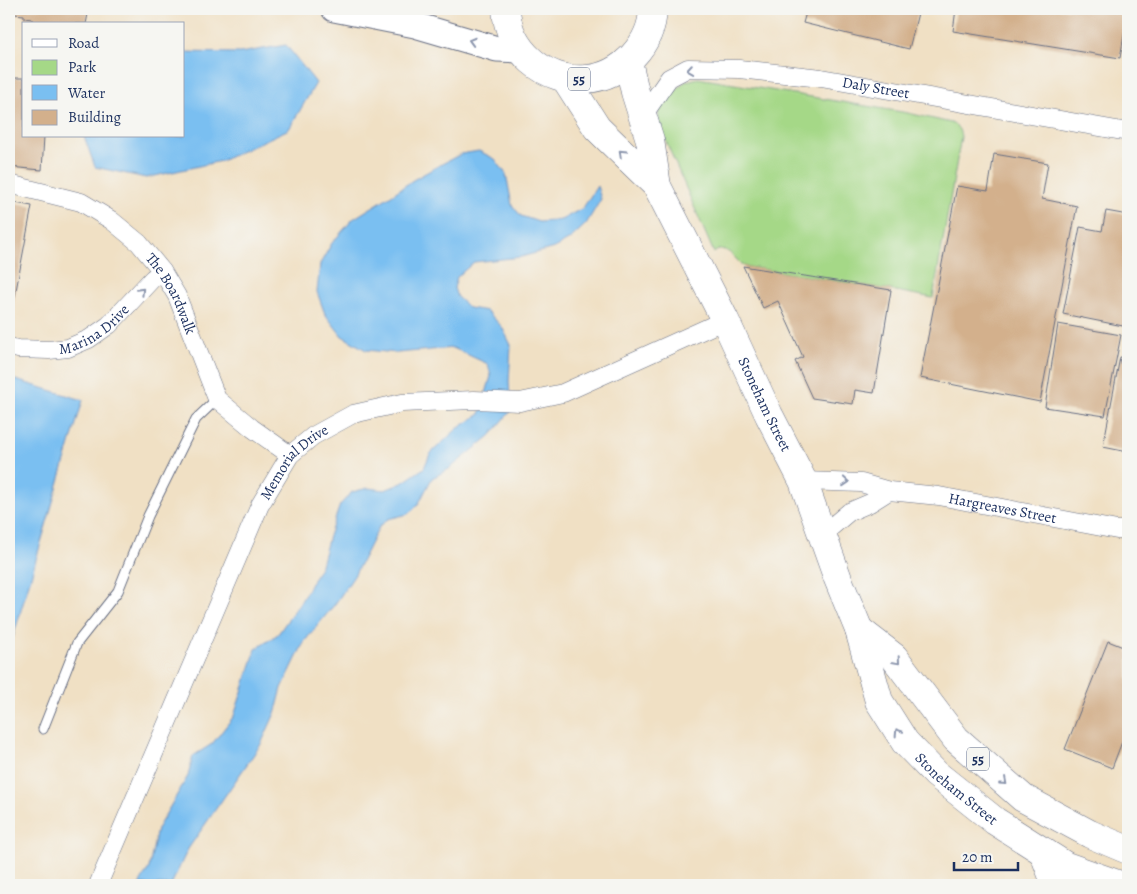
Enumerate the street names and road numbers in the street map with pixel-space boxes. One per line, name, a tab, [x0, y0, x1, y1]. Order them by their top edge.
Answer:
road number: 55	[568, 68, 590, 90]
street label: Daly Street	[841, 72, 911, 103]
street label: The Boardwalk	[141, 249, 201, 338]
street label: Marina Drive	[58, 300, 134, 359]
street label: Stoneham Street	[733, 354, 796, 455]
street label: Memorial Drive	[255, 419, 332, 504]
street label: Hargreaves Street	[947, 488, 1058, 528]
street label: Stoneham Street	[911, 748, 1002, 830]
road number: 55	[967, 748, 989, 771]

